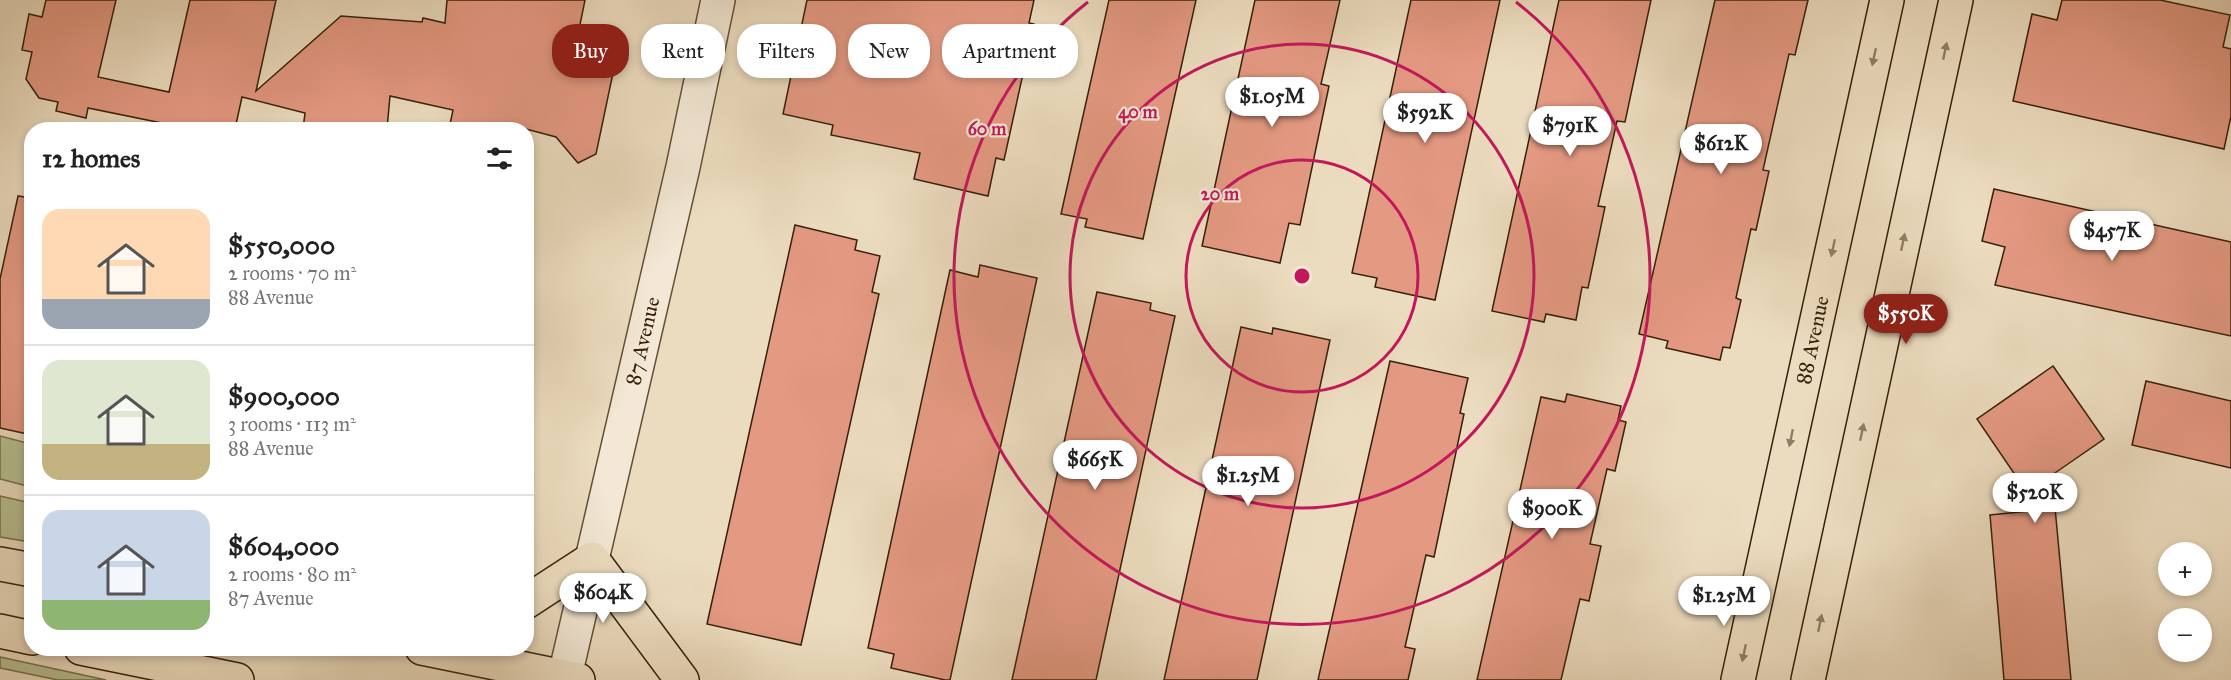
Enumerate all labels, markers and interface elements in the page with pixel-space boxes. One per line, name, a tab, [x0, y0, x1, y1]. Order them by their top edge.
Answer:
chip: Buy	[552, 24, 629, 78]
chip: Rent	[641, 24, 725, 78]
chip: Filters	[737, 24, 836, 78]
chip: New	[848, 24, 930, 78]
chip: Apartment	[942, 24, 1078, 78]
one-way arrow	[1940, 42, 1950, 60]
one-way arrow	[1869, 48, 1878, 67]
pin: $1.05M	[1223, 77, 1321, 128]
text: $1.05M	[1239, 84, 1305, 108]
pin: $592K	[1383, 93, 1467, 144]
text: $592K	[1397, 100, 1453, 124]
text: 40 m	[1118, 101, 1159, 124]
pin: $791K	[1528, 106, 1612, 157]
text: $791K	[1542, 113, 1598, 137]
text: 60 m	[968, 118, 1007, 140]
pin: $612K	[1679, 124, 1763, 175]
text: $612K	[1694, 131, 1748, 155]
text: 12 homes	[42, 142, 140, 174]
icon: filters	[483, 142, 516, 175]
text: 20 m	[1201, 183, 1240, 205]
pin: $457K	[2070, 211, 2154, 262]
text: $457K	[2083, 218, 2141, 242]
text: $550,000	[228, 229, 335, 261]
one-way arrow	[1899, 232, 1908, 251]
icon: home	[90, 233, 162, 305]
one-way arrow	[1828, 238, 1837, 257]
text: 2 rooms · 70 m²	[228, 261, 356, 285]
centre of rings	[1292, 266, 1312, 286]
text: 88 Avenue	[228, 285, 314, 309]
street label: 88 Avenue	[1790, 293, 1835, 387]
street label: 87 Avenue	[620, 294, 666, 388]
pin: $550K	[1864, 294, 1948, 345]
text: $550K	[1878, 301, 1934, 325]
text: $900,000	[228, 380, 340, 412]
icon: home	[90, 384, 162, 456]
text: 3 rooms · 113 m²	[228, 412, 356, 436]
one-way arrow	[1857, 423, 1867, 442]
one-way arrow	[1786, 429, 1796, 448]
text: 88 Avenue	[228, 436, 314, 460]
pin: $665K	[1053, 440, 1137, 491]
text: $665K	[1067, 447, 1123, 471]
pin: $1.25M	[1199, 456, 1297, 507]
text: $1.25M	[1216, 463, 1280, 487]
pin: $520K	[1993, 473, 2077, 524]
text: $520K	[2007, 480, 2064, 504]
pin: $900K	[1510, 489, 1594, 540]
text: $900K	[1522, 496, 1582, 520]
text: $604,000	[228, 530, 339, 562]
icon: home	[90, 534, 162, 606]
map controls	[2158, 542, 2212, 662]
button: +	[2158, 542, 2212, 596]
text: 2 rooms · 80 m²	[228, 562, 356, 586]
pin: $604K	[561, 573, 645, 624]
pin: $1.25M	[1675, 576, 1773, 627]
text: $604K	[573, 580, 633, 604]
text: $1.25M	[1692, 583, 1756, 607]
text: 87 Avenue	[228, 586, 314, 610]
button: −	[2158, 608, 2212, 662]
one-way arrow	[1816, 613, 1825, 632]
one-way arrow	[1739, 643, 1749, 662]

